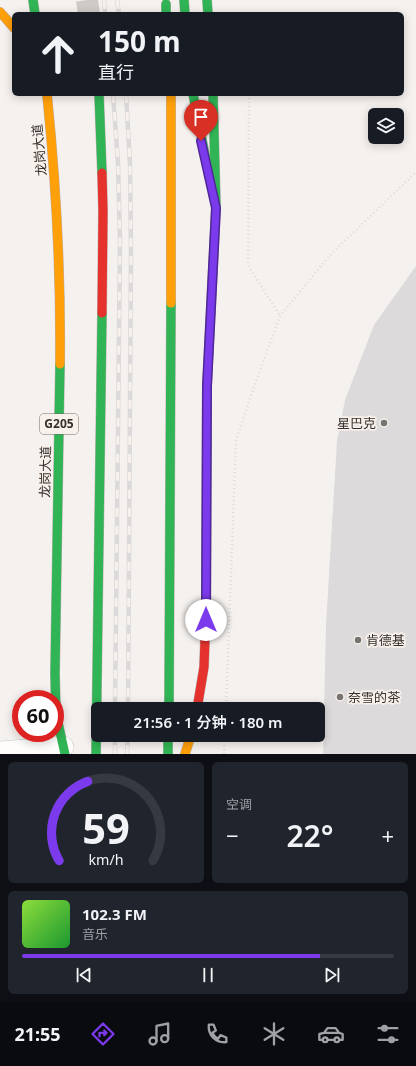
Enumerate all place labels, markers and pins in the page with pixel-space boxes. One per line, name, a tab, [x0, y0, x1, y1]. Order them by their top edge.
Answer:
pin	[184, 100, 218, 141]
place label: 星巴克	[337, 414, 376, 432]
marker: 星巴克	[379, 418, 389, 428]
place label: 肯德基	[366, 631, 405, 649]
marker: 肯德基	[353, 635, 363, 645]
place label: 奈雪的茶	[348, 688, 401, 706]
marker: 奈雪的茶	[335, 692, 345, 702]

